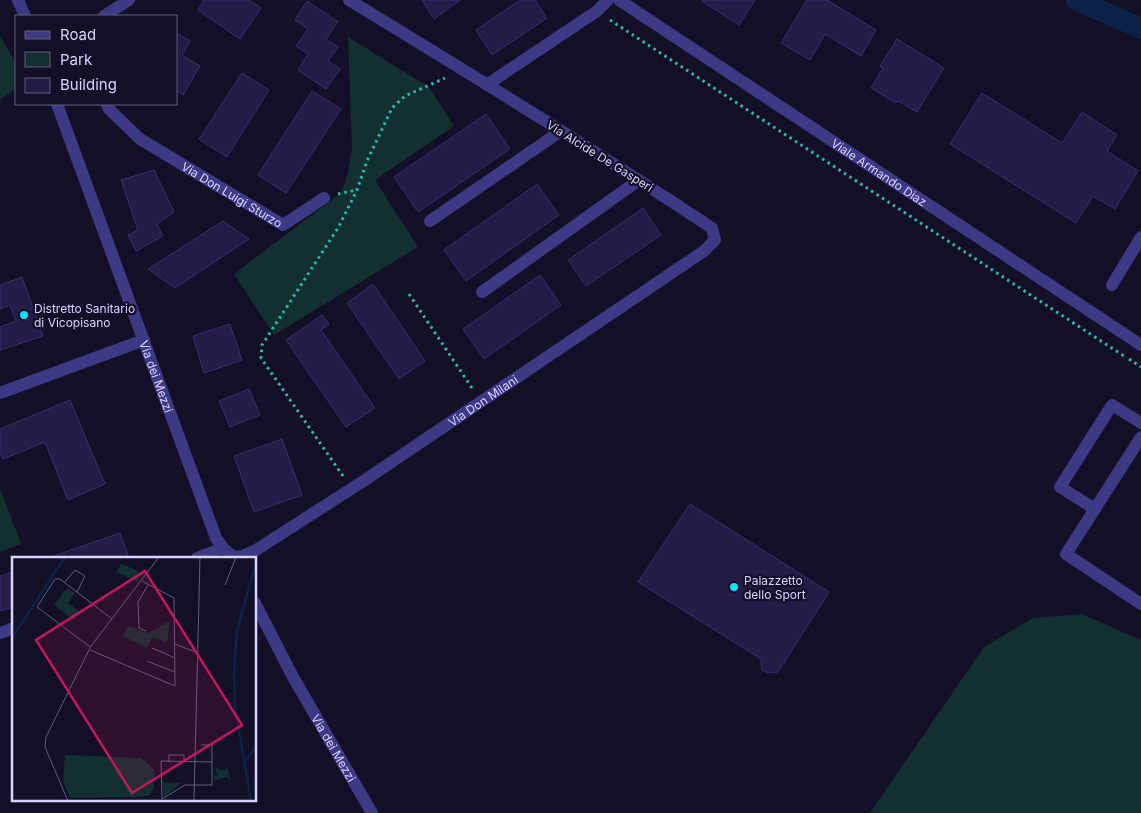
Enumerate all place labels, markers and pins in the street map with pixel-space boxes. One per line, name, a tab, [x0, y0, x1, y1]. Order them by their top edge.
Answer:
place label: Distretto Sanitario di Vicopisano	[34, 301, 135, 330]
marker: Distretto Sanitario di Vicopisano	[18, 309, 30, 321]
place label: Palazzetto dello Sport	[744, 573, 806, 602]
marker: Palazzetto dello Sport	[728, 581, 740, 593]

